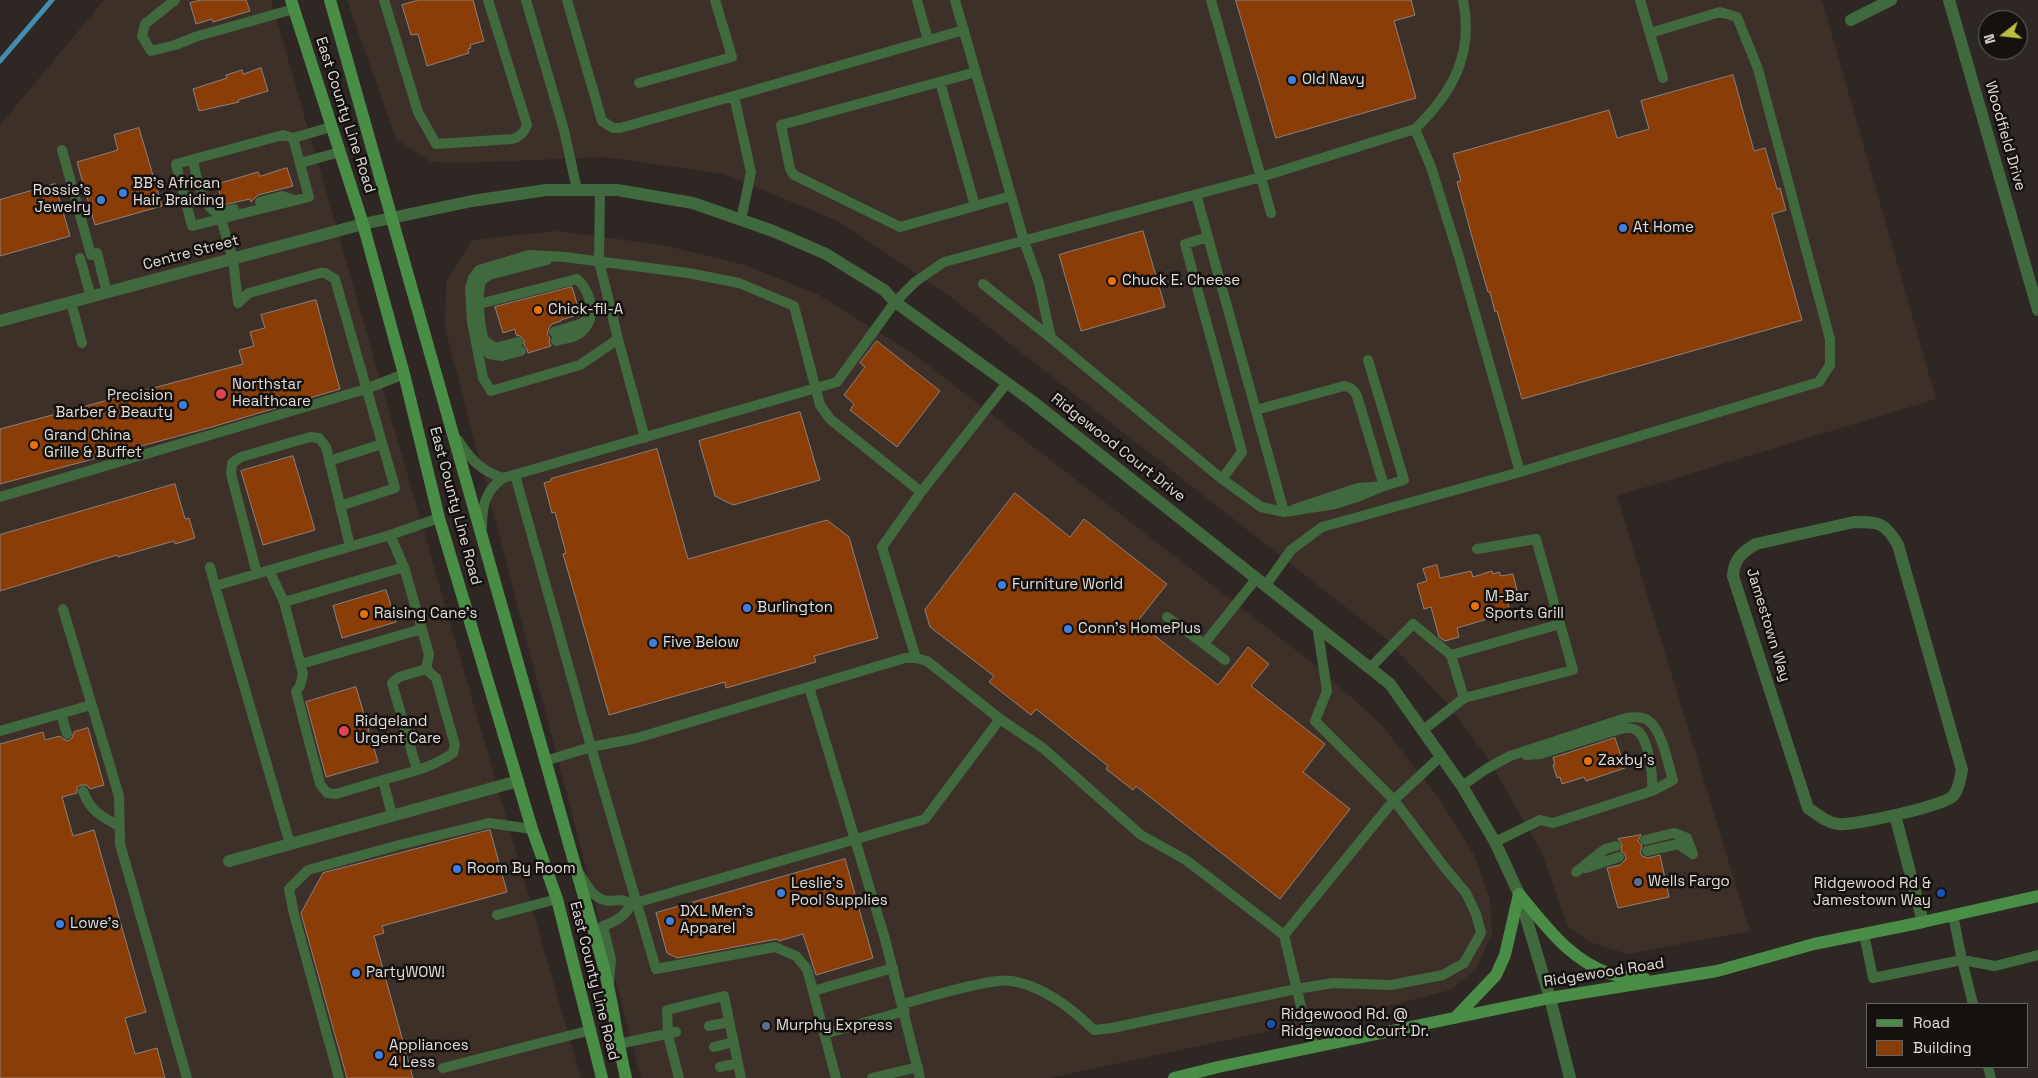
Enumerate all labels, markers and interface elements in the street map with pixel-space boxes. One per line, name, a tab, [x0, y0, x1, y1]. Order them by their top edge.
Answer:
north arrow	[1978, 10, 2028, 60]
text: N	[1980, 32, 1999, 46]
street label: East County Line Road	[311, 35, 379, 195]
place label: Old Navy	[1302, 71, 1365, 89]
marker: Old Navy	[1286, 74, 1298, 86]
street label: Woodfield Drive	[1981, 79, 2029, 193]
place label: BB’s African Hair Braiding	[133, 175, 224, 210]
place label: Rossie’s Jewelry	[33, 182, 91, 217]
marker: BB’s African Hair Braiding	[117, 187, 129, 199]
marker: Rossie’s Jewelry	[95, 194, 107, 206]
place label: At Home	[1633, 219, 1694, 237]
marker: At Home	[1617, 222, 1629, 234]
street label: Centre Street	[141, 232, 241, 274]
place label: Chuck E. Cheese	[1122, 272, 1240, 290]
marker: Chuck E. Cheese	[1106, 275, 1118, 287]
place label: Chick-fil-A	[548, 301, 623, 319]
marker: Chick-fil-A	[532, 304, 544, 316]
place label: Northstar Healthcare	[232, 376, 311, 411]
place label: Precision Barber & Beauty	[55, 387, 173, 422]
marker: Northstar Healthcare	[214, 387, 228, 401]
street label: Ridgewood Court Drive	[1047, 390, 1189, 506]
marker: Precision Barber & Beauty	[177, 399, 189, 411]
street label: East County Line Road	[425, 425, 485, 587]
place label: Grand China Grille & Buffet	[44, 427, 142, 462]
marker: Grand China Grille & Buffet	[28, 439, 40, 451]
street label: Jamestown Way	[1742, 566, 1794, 684]
place label: Furniture World	[1012, 576, 1123, 594]
marker: Furniture World	[996, 579, 1008, 591]
place label: M-Bar Sports Grill	[1485, 588, 1564, 623]
place label: Burlington	[757, 599, 833, 617]
marker: M-Bar Sports Grill	[1469, 600, 1481, 612]
marker: Burlington	[741, 602, 753, 614]
place label: Raising Cane's	[374, 605, 477, 623]
marker: Raising Cane's	[358, 608, 370, 620]
place label: Conn’s HomePlus	[1078, 620, 1201, 638]
marker: Conn’s HomePlus	[1062, 623, 1074, 635]
place label: Five Below	[663, 634, 739, 652]
marker: Five Below	[647, 637, 659, 649]
place label: Ridgeland Urgent Care	[355, 713, 441, 748]
marker: Ridgeland Urgent Care	[337, 724, 351, 738]
place label: Zaxby's	[1598, 752, 1655, 770]
marker: Zaxby's	[1582, 755, 1594, 767]
place label: Room By Room	[467, 860, 576, 878]
marker: Room By Room	[451, 863, 463, 875]
place label: Wells Fargo	[1648, 873, 1730, 891]
place label: Leslie’s Pool Supplies	[791, 875, 888, 910]
place label: Ridgewood Rd & Jamestown Way	[1813, 875, 1931, 910]
marker: Wells Fargo	[1632, 876, 1644, 888]
marker: Leslie’s Pool Supplies	[775, 887, 787, 899]
marker: Ridgewood Rd & Jamestown Way	[1935, 887, 1947, 899]
street label: East County Line Road	[566, 900, 622, 1062]
place label: DXL Men's Apparel	[680, 903, 753, 938]
place label: Lowe's	[70, 915, 119, 933]
marker: DXL Men's Apparel	[664, 915, 676, 927]
marker: Lowe's	[54, 918, 66, 930]
street label: Ridgewood Road	[1542, 955, 1666, 991]
place label: PartyWOW!	[366, 964, 445, 982]
marker: PartyWOW!	[350, 967, 362, 979]
legend	[1866, 1003, 2028, 1068]
place label: Ridgewood Rd. @ Ridgewood Court Dr.	[1281, 1006, 1429, 1041]
text: Road	[1913, 1013, 1950, 1032]
place label: Murphy Express	[776, 1017, 893, 1035]
marker: Ridgewood Rd. @ Ridgewood Court Dr.	[1265, 1018, 1277, 1030]
marker: Murphy Express	[760, 1020, 772, 1032]
place label: Appliances 4 Less	[389, 1037, 469, 1072]
text: Building	[1913, 1038, 1972, 1057]
marker: Appliances 4 Less	[373, 1049, 385, 1061]

